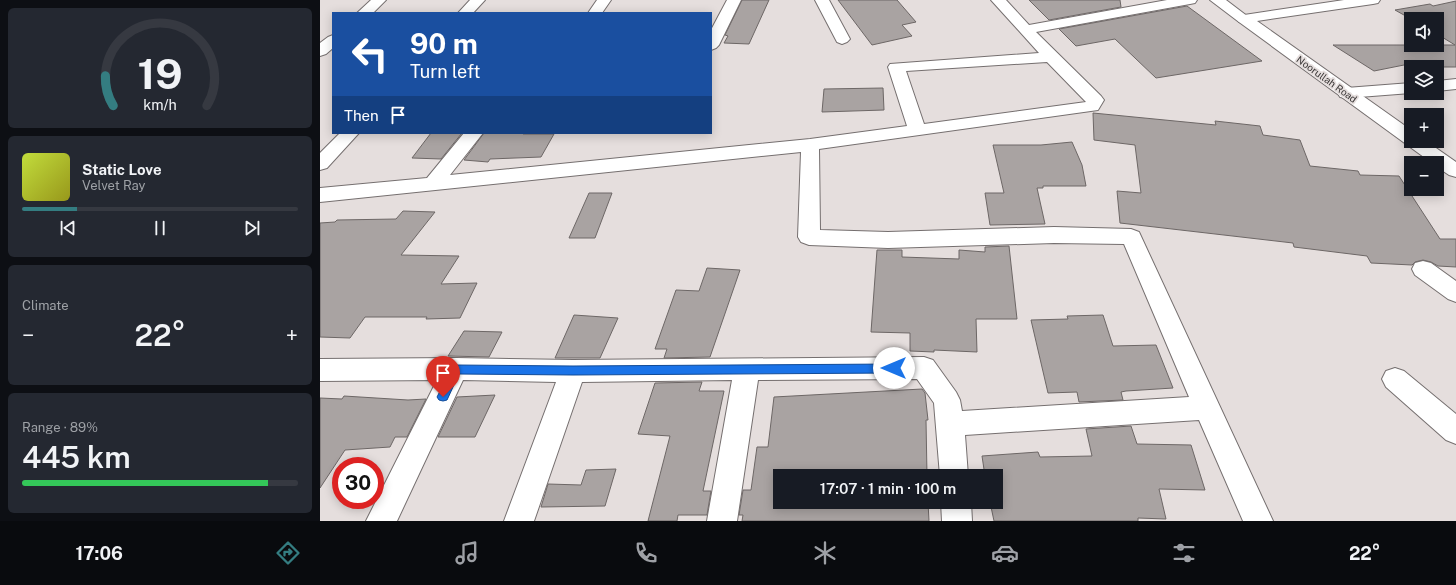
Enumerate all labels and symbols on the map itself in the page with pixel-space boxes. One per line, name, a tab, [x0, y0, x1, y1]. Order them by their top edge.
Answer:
street label: Noorullah Road	[1294, 53, 1360, 105]
position arrow	[873, 347, 915, 389]
pin	[426, 356, 460, 397]
speed limit sign: 30	[332, 457, 384, 509]

